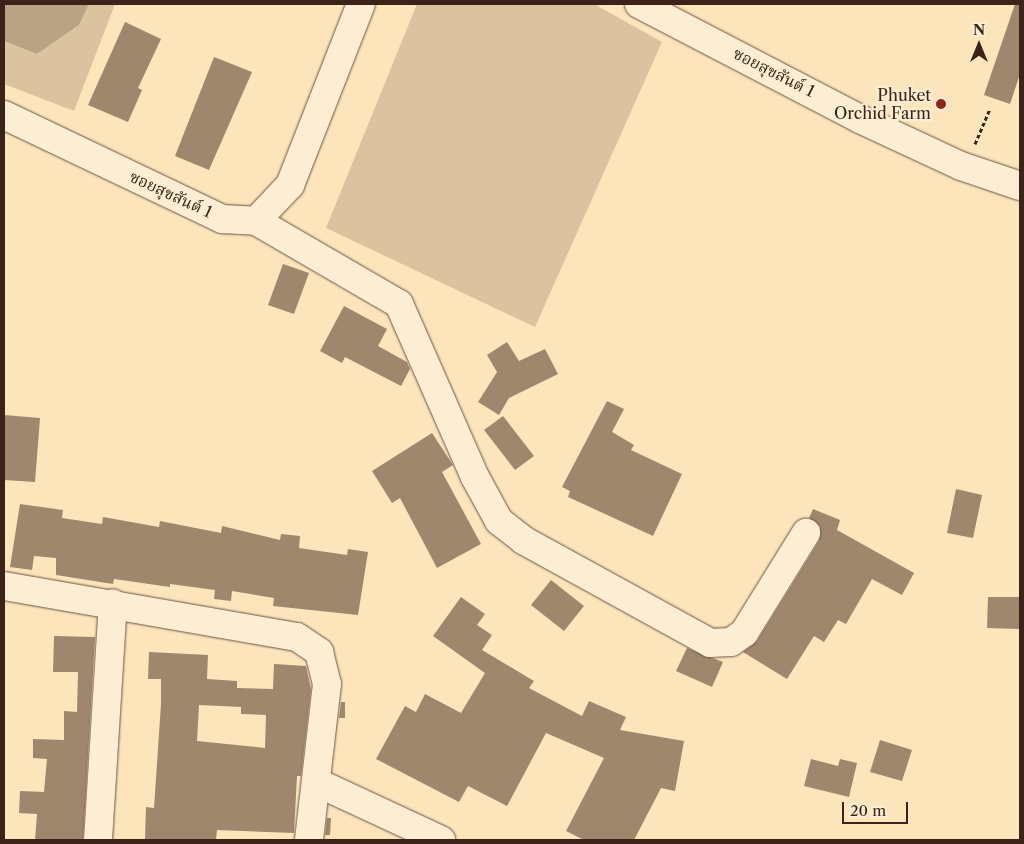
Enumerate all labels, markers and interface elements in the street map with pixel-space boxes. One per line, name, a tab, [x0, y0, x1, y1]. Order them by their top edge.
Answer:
north arrow	[954, 20, 1004, 70]
text: N	[973, 21, 985, 39]
street label: ซอยสุขสันต์ 1	[730, 43, 818, 101]
place label: Phuket Orchid Farm	[834, 85, 931, 123]
marker: Phuket Orchid Farm	[935, 98, 947, 110]
street label: ซอยสุขสันต์ 1	[127, 166, 215, 222]
scale bar	[844, 792, 910, 824]
text: 20 m	[850, 801, 886, 820]

